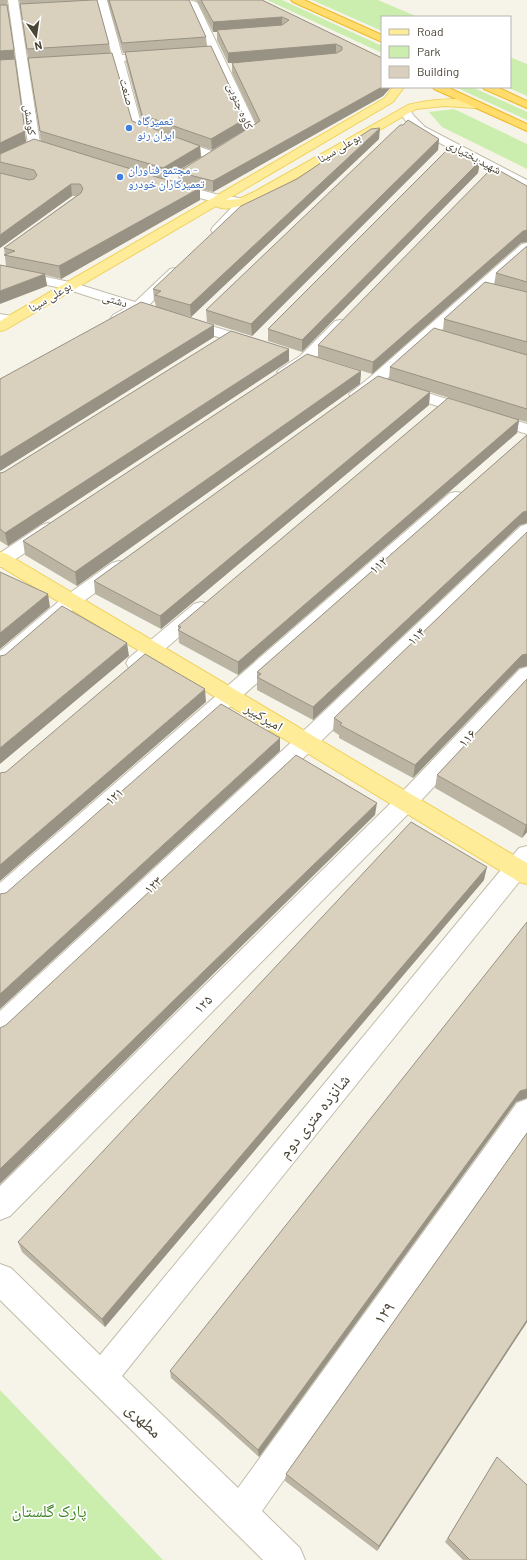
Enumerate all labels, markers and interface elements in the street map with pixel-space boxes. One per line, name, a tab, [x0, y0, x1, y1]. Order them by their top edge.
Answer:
north arrow	[16, 16, 56, 56]
legend	[381, 16, 511, 88]
text: Road	[417, 24, 444, 38]
text: N	[33, 39, 43, 53]
text: Park	[417, 44, 441, 58]
text: Building	[417, 64, 459, 78]
street label: صنعت	[118, 77, 138, 107]
street label: کاوه جنوبی	[224, 80, 257, 132]
street label: کوشش	[21, 104, 40, 136]
place label: تعمیرگاه ایران رنو	[137, 113, 175, 142]
marker: تعمیرگاه ایران رنو	[124, 123, 134, 133]
street label: بوعلی سینا	[315, 129, 363, 166]
street label: شهید بختیاری	[444, 136, 504, 178]
place label: مجتمع فناوران - تعمیرکاران خودرو	[128, 162, 205, 191]
marker: مجتمع فناوران - تعمیرکاران خودرو	[115, 172, 125, 182]
street label: بوعلی سینا	[26, 278, 74, 316]
street label: دشتی	[101, 289, 130, 310]
street label: ۱۱۲	[365, 552, 390, 577]
street label: ۱۱۴	[403, 623, 428, 648]
street label: امیرکبیر	[241, 698, 286, 735]
street label: ۱۱۶	[454, 725, 479, 750]
street label: ۱۲۱	[101, 783, 126, 808]
street label: ۱۲۳	[140, 872, 165, 897]
street label: ۱۲۵	[190, 991, 215, 1016]
street label: شانزده متری دوم	[273, 1069, 356, 1163]
street label: ۱۲۹	[368, 1297, 398, 1328]
street label: مطهری	[121, 1397, 167, 1443]
park label: پارک گلستان	[11, 1500, 87, 1522]

